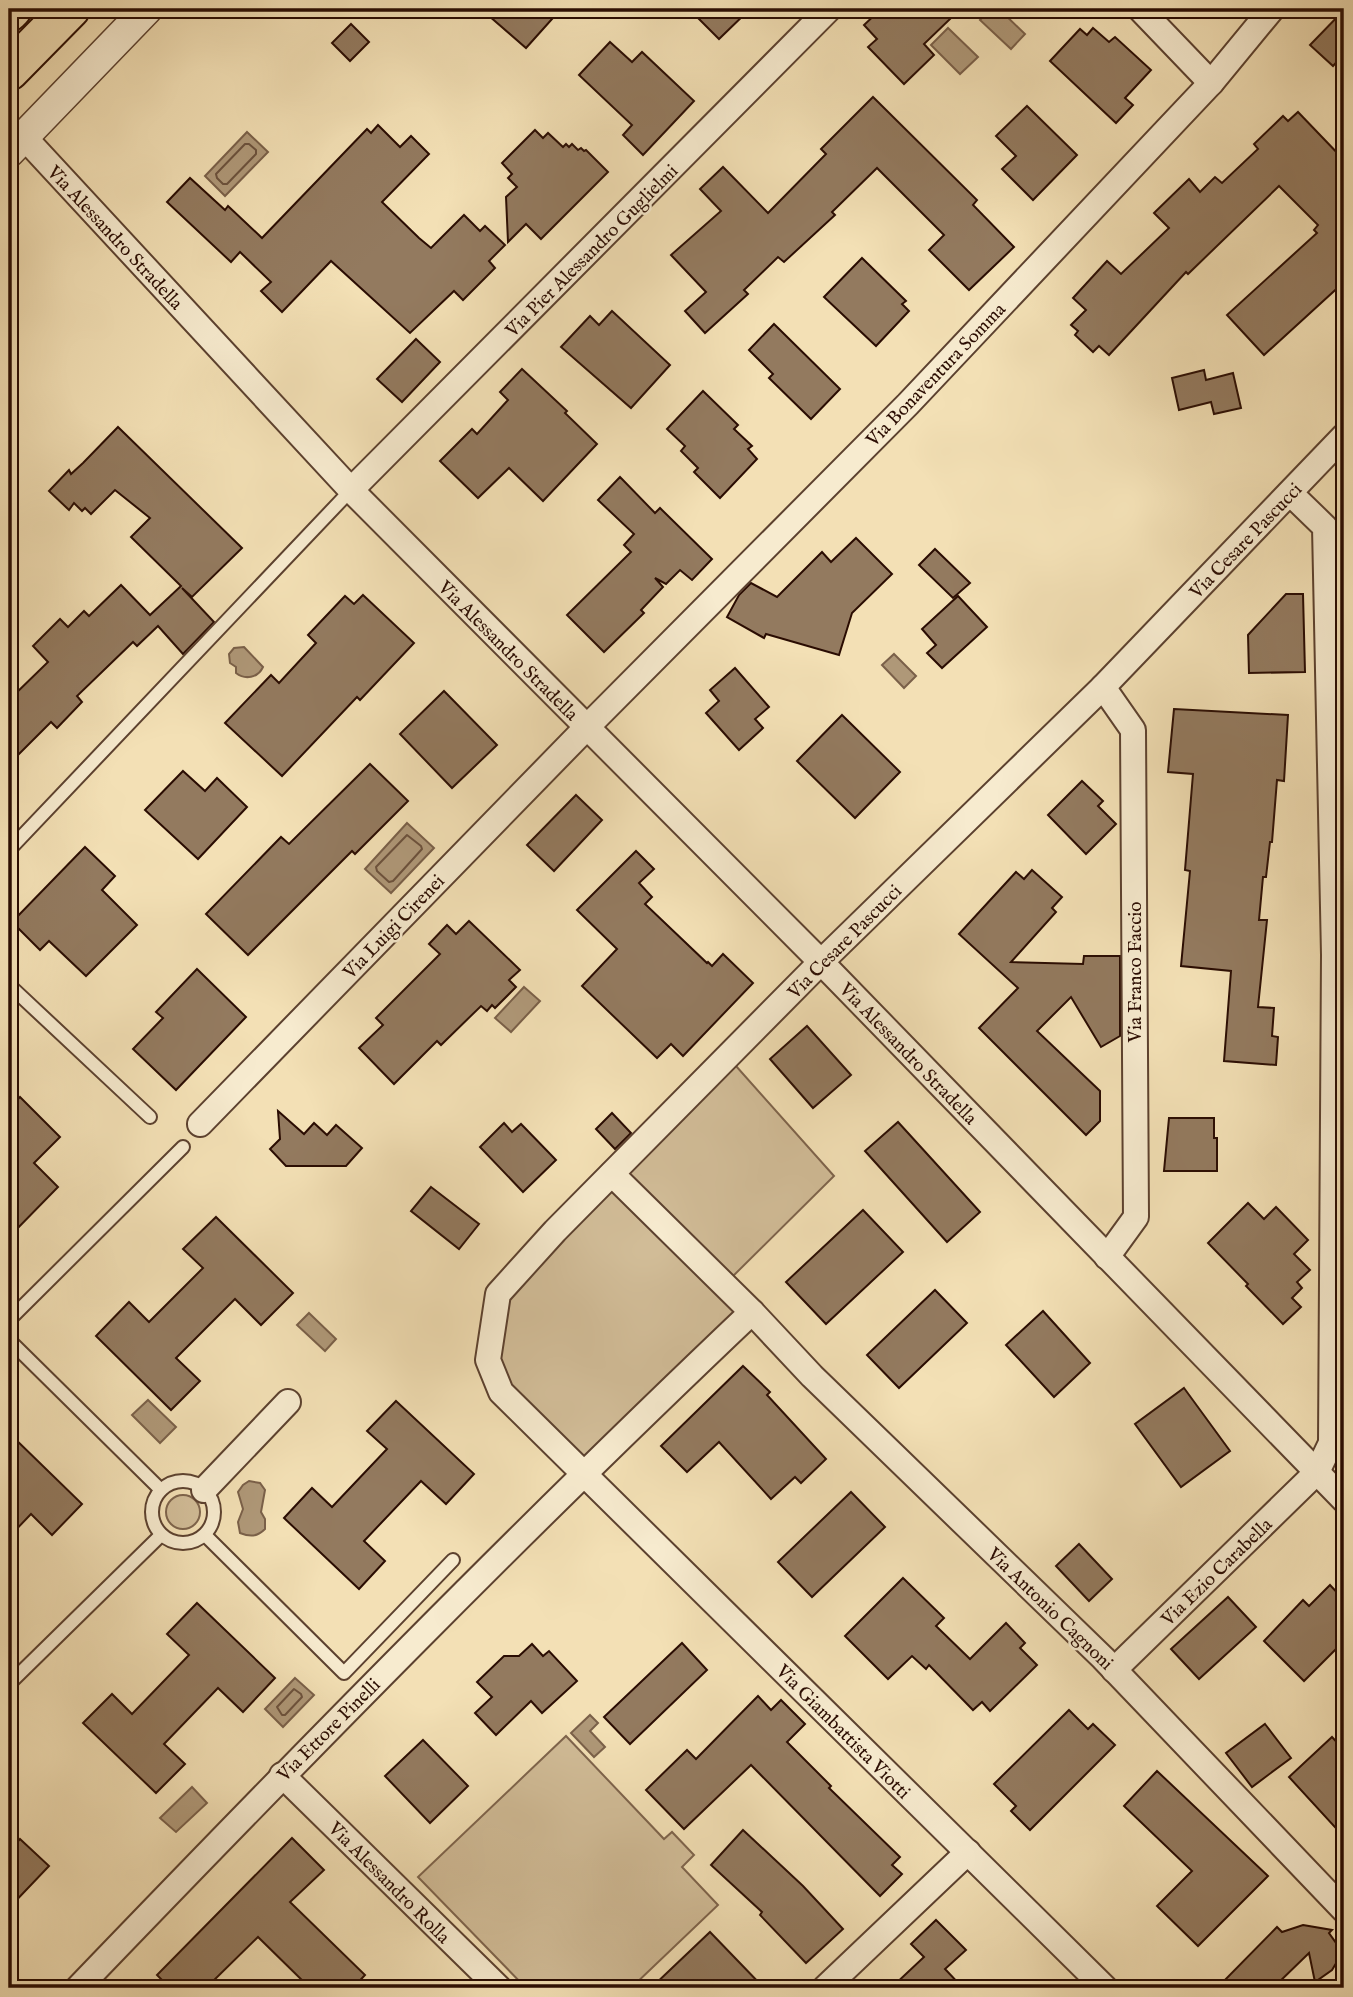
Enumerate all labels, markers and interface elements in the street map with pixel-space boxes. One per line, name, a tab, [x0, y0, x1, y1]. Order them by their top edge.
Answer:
street label: Via Alessandro Stradella	[41, 160, 188, 316]
street label: Via Pier Alessandro Guglielmi	[500, 160, 684, 344]
street label: Via Bonaventura Somma	[861, 298, 1012, 453]
street label: Via Cesare Pascucci	[1184, 478, 1308, 605]
street label: Via Alessandro Stradella	[432, 576, 583, 727]
street label: Via Luigi Cirenei	[338, 870, 450, 985]
street label: Via Cesare Pascucci	[782, 880, 908, 1005]
street label: Via Franco Faccio	[1124, 901, 1148, 1044]
street label: Via Alessandro Stradella	[833, 977, 982, 1131]
street label: Via Ezio Carabella	[1156, 1513, 1279, 1632]
street label: Via Antonio Cagnoni	[981, 1542, 1118, 1676]
street label: Via Giambattista Viotti	[769, 1659, 915, 1805]
street label: Via Ettore Pinelli	[272, 1674, 386, 1788]
street label: Via Alessandro Rolla	[322, 1817, 455, 1950]

